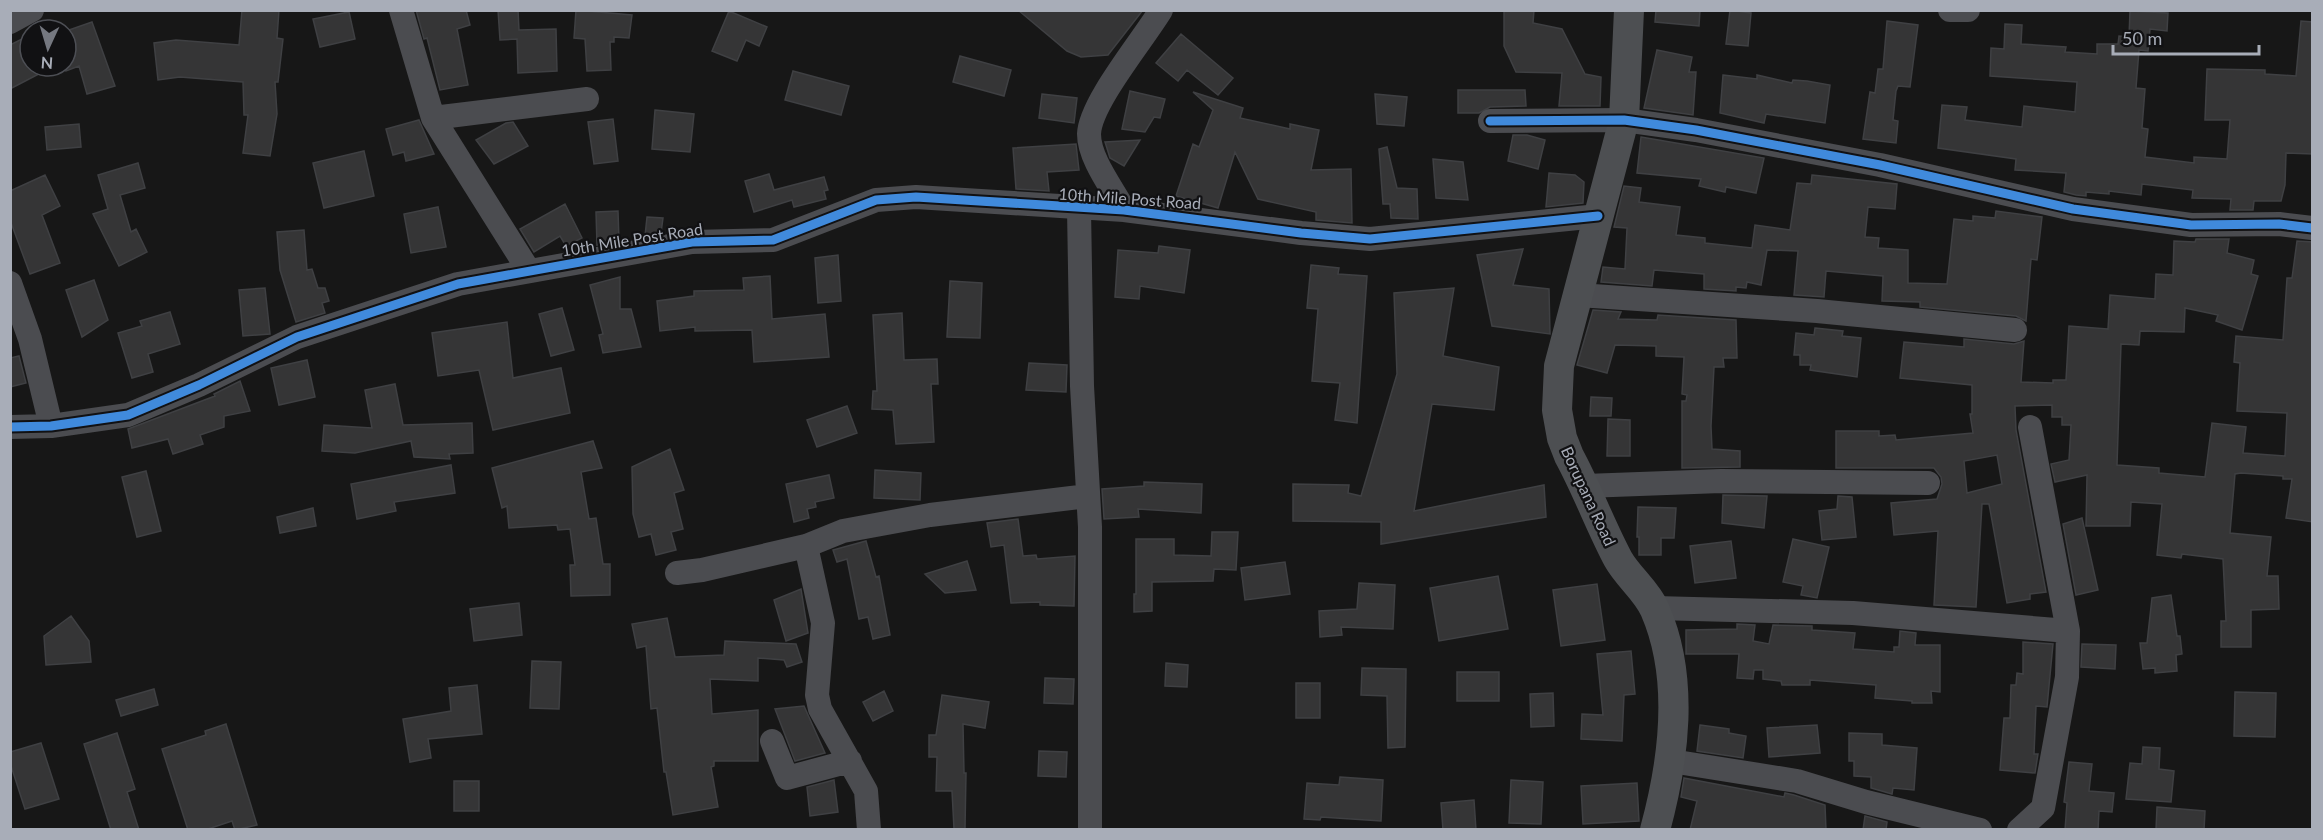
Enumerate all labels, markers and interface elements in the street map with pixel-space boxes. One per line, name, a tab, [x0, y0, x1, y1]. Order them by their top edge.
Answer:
north arrow	[18, 18, 78, 78]
scale bar	[2113, 18, 2258, 56]
text: 50 m	[2122, 27, 2162, 49]
text: N	[40, 54, 54, 73]
street label: 10th Mile Post Road	[1058, 184, 1202, 212]
street label: 10th Mile Post Road	[560, 218, 704, 260]
street label: Borupana Road	[1558, 443, 1620, 549]

